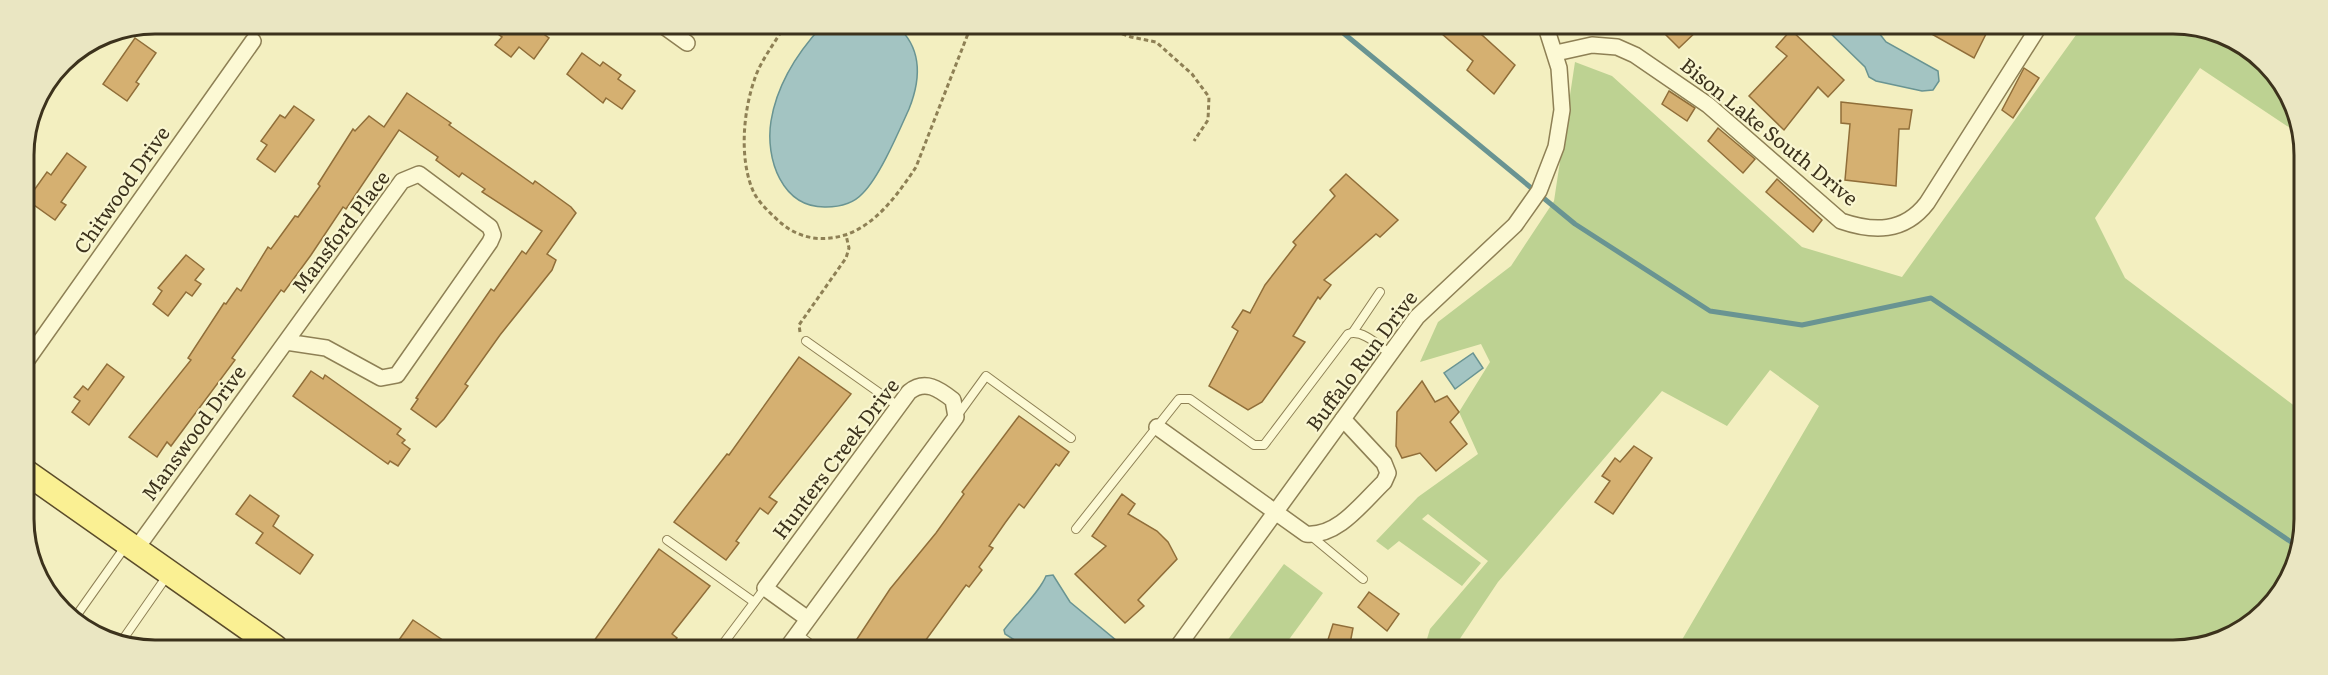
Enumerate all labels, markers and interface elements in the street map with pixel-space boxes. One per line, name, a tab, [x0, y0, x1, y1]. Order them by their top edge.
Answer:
street label: Bison Lake South Drive	[1675, 49, 1866, 212]
street label: Chitwood Drive	[65, 119, 176, 259]
street label: Mansford Place	[283, 163, 395, 298]
street label: Buffalo Run Drive	[1298, 283, 1423, 436]
street label: Manswood Drive	[133, 358, 252, 506]
street label: Hunters Creek Drive	[764, 371, 905, 545]

